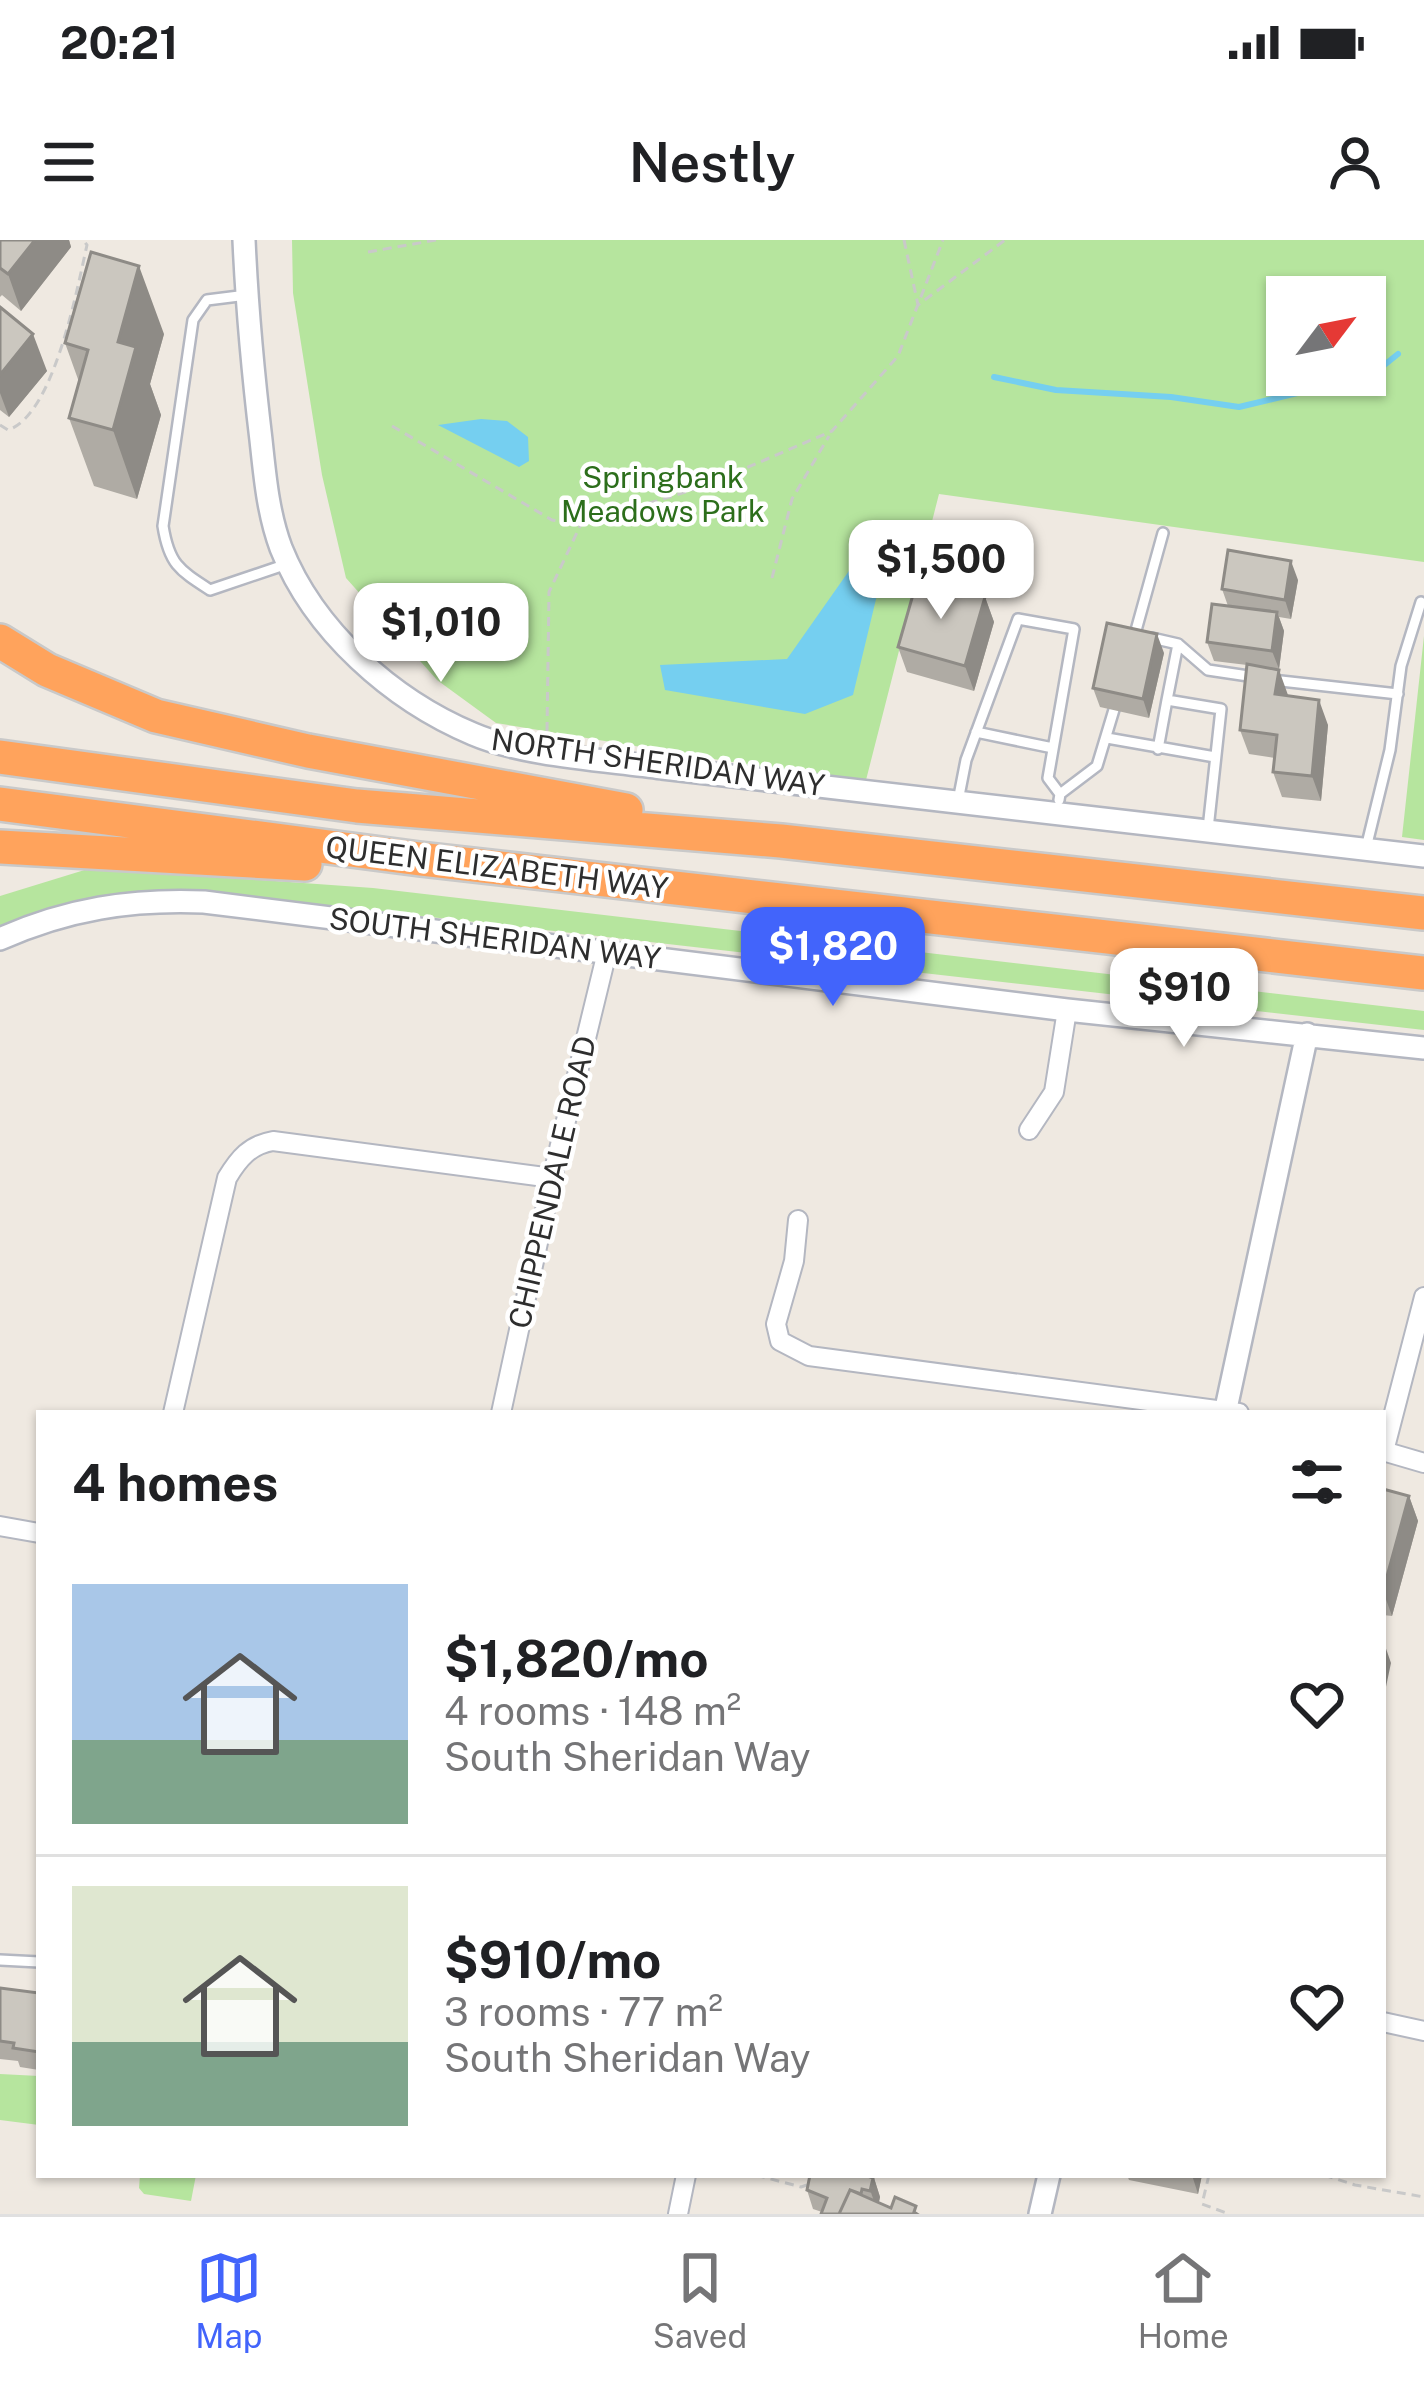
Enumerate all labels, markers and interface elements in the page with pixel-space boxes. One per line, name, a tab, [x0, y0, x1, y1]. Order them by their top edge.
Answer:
text: 20:21	[60, 16, 178, 69]
icon: menu	[36, 129, 102, 195]
icon: person	[1322, 129, 1388, 195]
text: Nestly	[629, 131, 795, 194]
north arrow	[1266, 276, 1386, 396]
map controls	[1266, 276, 1386, 396]
park label: Springbank Meadows Park	[561, 459, 765, 529]
pin: $1,500	[843, 520, 1039, 622]
text: $1,500	[876, 536, 1006, 582]
pin: $1,010	[343, 583, 539, 685]
text: $1,010	[381, 599, 502, 645]
street label: NORTH SHERIDAN WAY	[489, 721, 827, 803]
street label: QUEEN ELIZABETH WAY	[324, 828, 670, 906]
street label: SOUTH SHERIDAN WAY	[327, 900, 663, 976]
pin: $1,820	[735, 907, 931, 1009]
text: $1,820	[768, 923, 898, 969]
pin: $910	[1113, 948, 1255, 1050]
text: $910	[1137, 964, 1231, 1010]
street label: CHIPPENDALE ROAD	[501, 1032, 603, 1332]
icon: filters	[1284, 1449, 1350, 1515]
text: 4 homes	[72, 1453, 278, 1512]
text: $1,820/mo	[444, 1629, 709, 1688]
icon: home	[168, 1632, 312, 1776]
icon: heart	[1284, 1671, 1350, 1737]
text: 4 rooms · 148 m²	[444, 1688, 741, 1734]
text: South Sheridan Way	[444, 1734, 811, 1780]
text: $910/mo	[444, 1930, 661, 1989]
icon: home	[168, 1934, 312, 2078]
icon: heart	[1284, 1973, 1350, 2039]
text: 3 rooms · 77 m²	[444, 1989, 723, 2035]
text: South Sheridan Way	[444, 2035, 811, 2081]
tab: Map	[195, 2245, 262, 2355]
tab: Saved	[653, 2245, 747, 2355]
tab: Home	[1138, 2245, 1229, 2355]

